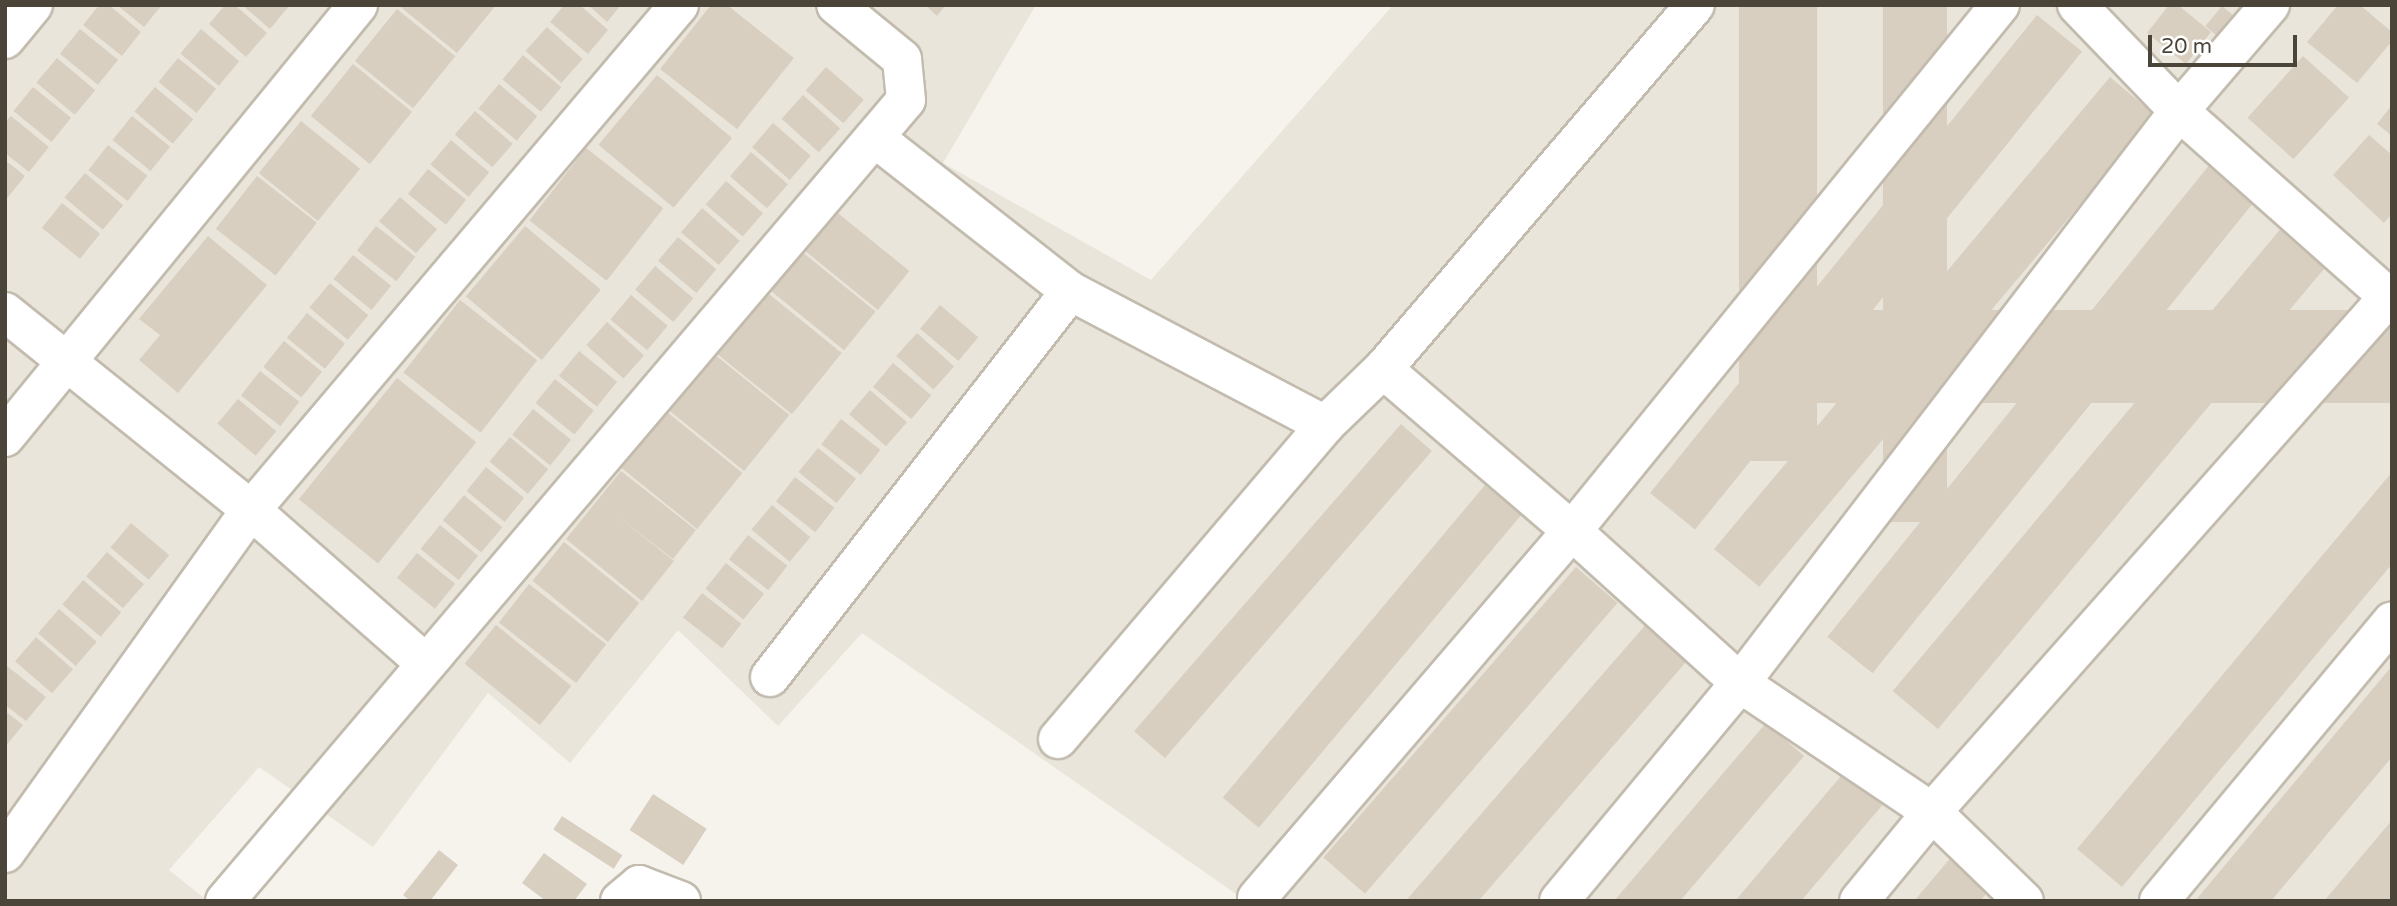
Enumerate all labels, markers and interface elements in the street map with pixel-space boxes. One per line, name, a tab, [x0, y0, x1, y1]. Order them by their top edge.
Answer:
scale bar	[2152, 21, 2301, 65]
text: 20 m	[2161, 34, 2212, 59]

